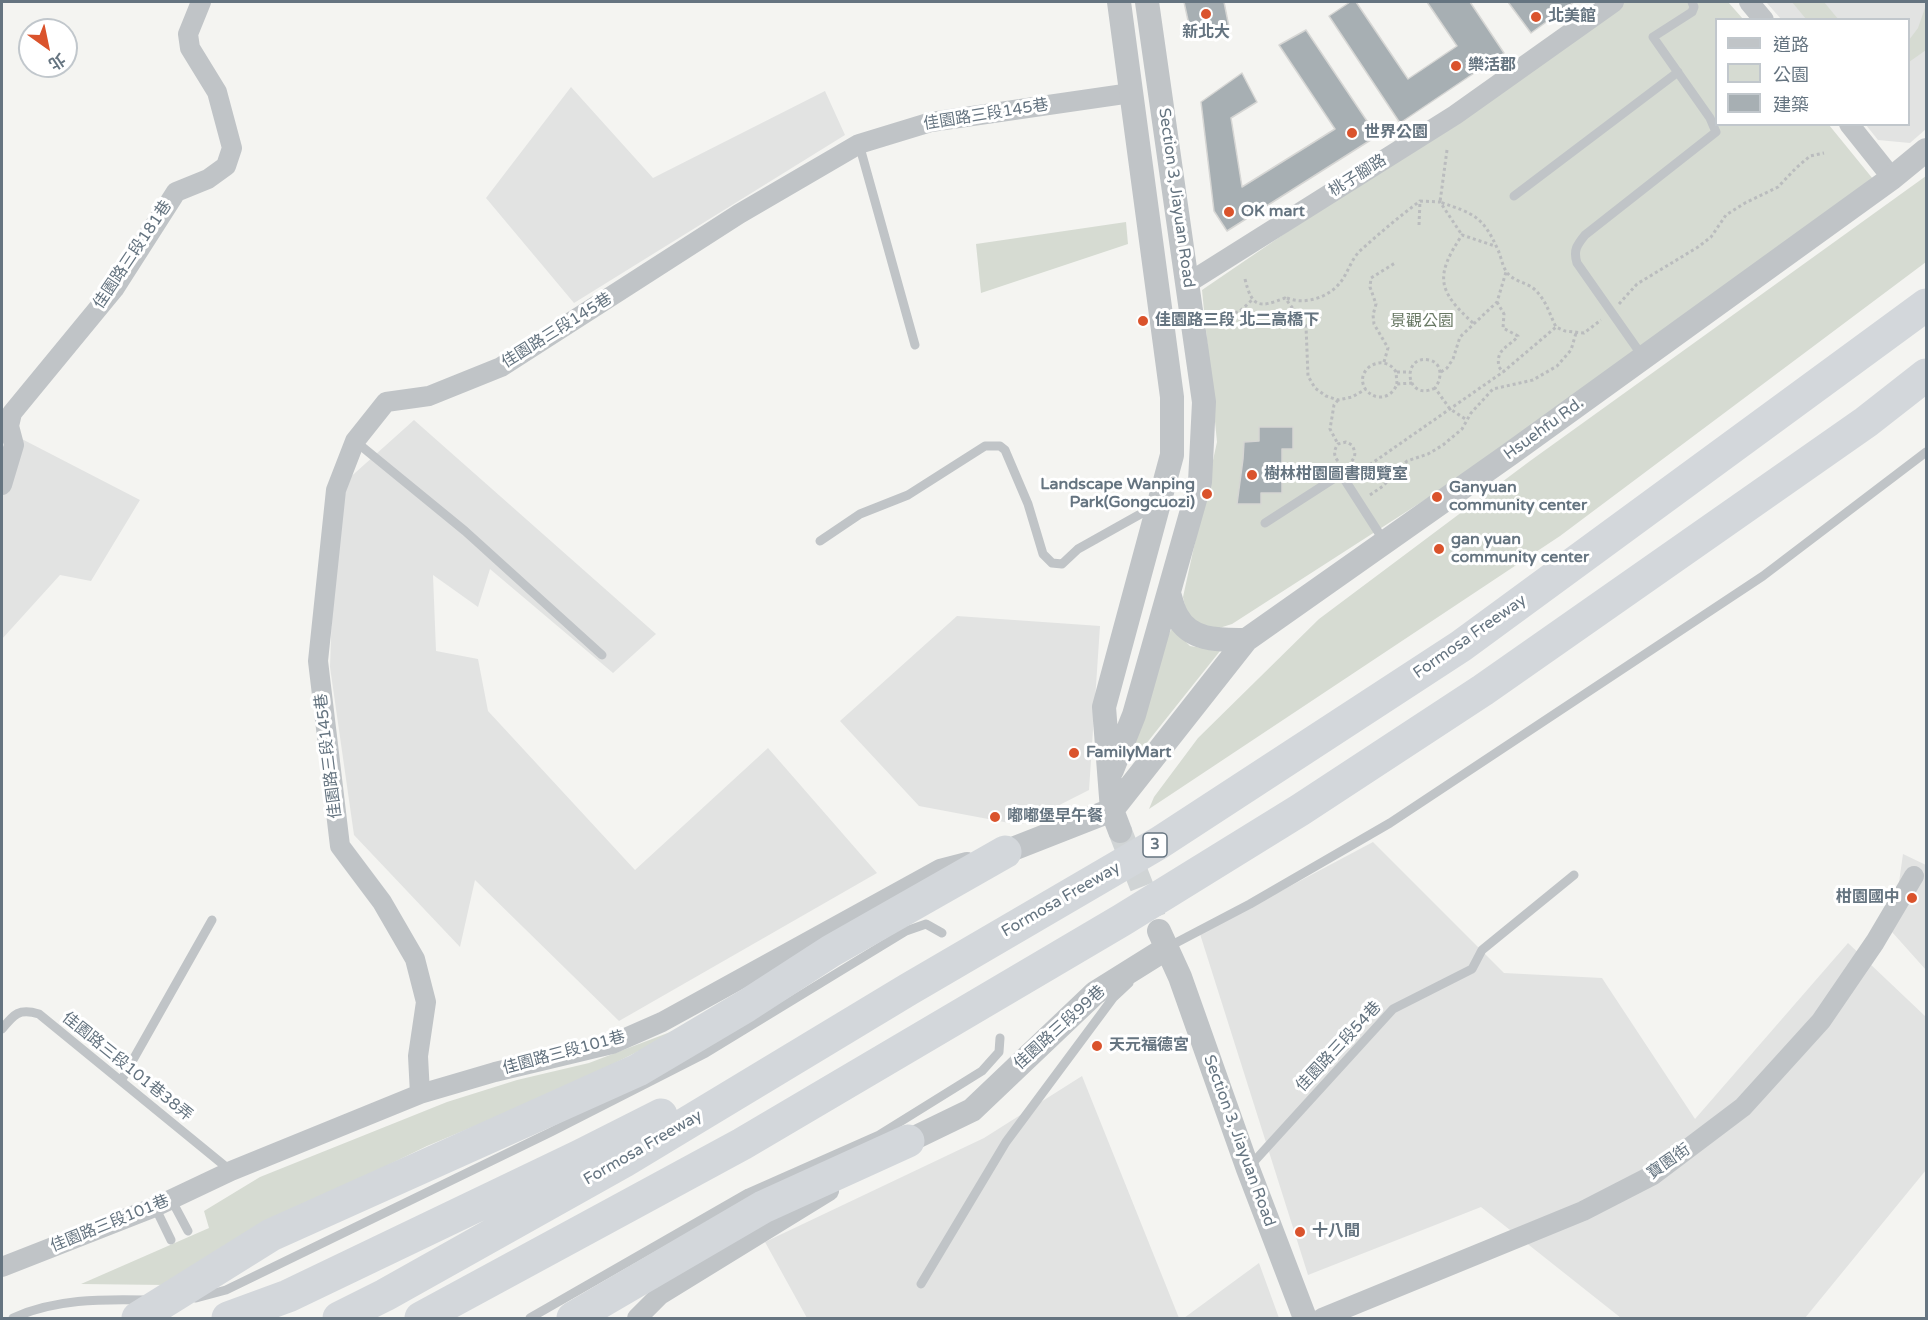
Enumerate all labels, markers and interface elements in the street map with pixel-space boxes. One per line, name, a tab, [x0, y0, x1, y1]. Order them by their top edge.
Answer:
marker: 新北大	[1199, 7, 1213, 21]
place label: 北美館	[1548, 7, 1596, 27]
marker: 北美館	[1529, 10, 1543, 24]
north arrow	[18, 18, 78, 78]
legend	[1715, 18, 1910, 126]
place label: 新北大	[1182, 23, 1230, 43]
text: 道路	[1773, 34, 1809, 56]
text: 北	[45, 49, 69, 74]
place label: 樂活郡	[1468, 56, 1516, 76]
marker: 樂活郡	[1449, 59, 1463, 73]
text: 公園	[1773, 64, 1809, 86]
text: 建築	[1773, 94, 1809, 116]
street label: 佳園路三段145巷	[922, 96, 1050, 134]
street label: Section 3, Jiayuan Road	[1154, 107, 1198, 289]
place label: 世界公園	[1364, 123, 1428, 143]
marker: 世界公園	[1345, 126, 1359, 140]
street label: 桃子腳路	[1326, 151, 1390, 201]
street label: 佳園路三段181巷	[90, 197, 176, 313]
place label: OK mart	[1241, 202, 1305, 222]
marker: OK mart	[1222, 205, 1236, 219]
street label: 佳園路三段145巷	[498, 289, 616, 373]
place label: 佳園路三段 北二高橋下	[1155, 311, 1319, 331]
park label: 景觀公園	[1390, 312, 1454, 332]
marker: 佳園路三段 北二高橋下	[1136, 314, 1150, 328]
street label: Hsuehfu Rd.	[1501, 394, 1587, 464]
place label: 樹林柑園圖書閱覽室	[1264, 465, 1408, 485]
marker: 樹林柑園圖書閱覽室	[1245, 468, 1259, 482]
place label: Landscape Wanping Park(Gongcuozi)	[1040, 475, 1195, 513]
place label: Ganyuan community center	[1449, 478, 1587, 516]
marker: Landscape Wanping Park(Gongcuozi)	[1200, 487, 1214, 501]
marker: Ganyuan community center	[1430, 490, 1444, 504]
place label: gan yuan community center	[1451, 530, 1589, 568]
marker: gan yuan community center	[1432, 542, 1446, 556]
street label: Formosa Freeway	[1410, 591, 1530, 683]
street label: 佳園路三段145巷	[312, 692, 346, 820]
place label: FamilyMart	[1086, 743, 1171, 763]
marker: FamilyMart	[1067, 746, 1081, 760]
place label: 嘟嘟堡早午餐	[1007, 807, 1103, 827]
marker: 嘟嘟堡早午餐	[988, 810, 1002, 824]
road number: 3	[1143, 833, 1167, 857]
street label: Formosa Freeway	[998, 858, 1124, 942]
place label: 柑園國中	[1836, 888, 1900, 908]
marker: 柑園國中	[1905, 891, 1919, 905]
street label: 佳園路三段99巷	[1010, 982, 1110, 1074]
street label: 佳園路三段54巷	[1292, 998, 1386, 1096]
street label: 佳園路三段101巷38弄	[58, 1008, 196, 1126]
street label: 佳園路三段101巷	[501, 1027, 627, 1079]
place label: 天元福德宮	[1109, 1036, 1189, 1056]
marker: 天元福德宮	[1090, 1039, 1104, 1053]
street label: Section 3, Jiayuan Road	[1199, 1053, 1279, 1229]
street label: Formosa Freeway	[580, 1106, 706, 1190]
street label: 寶園街	[1644, 1140, 1694, 1184]
street label: 佳園路三段101巷	[48, 1191, 172, 1257]
place label: 十八間	[1312, 1222, 1360, 1242]
marker: 十八間	[1293, 1225, 1307, 1239]

